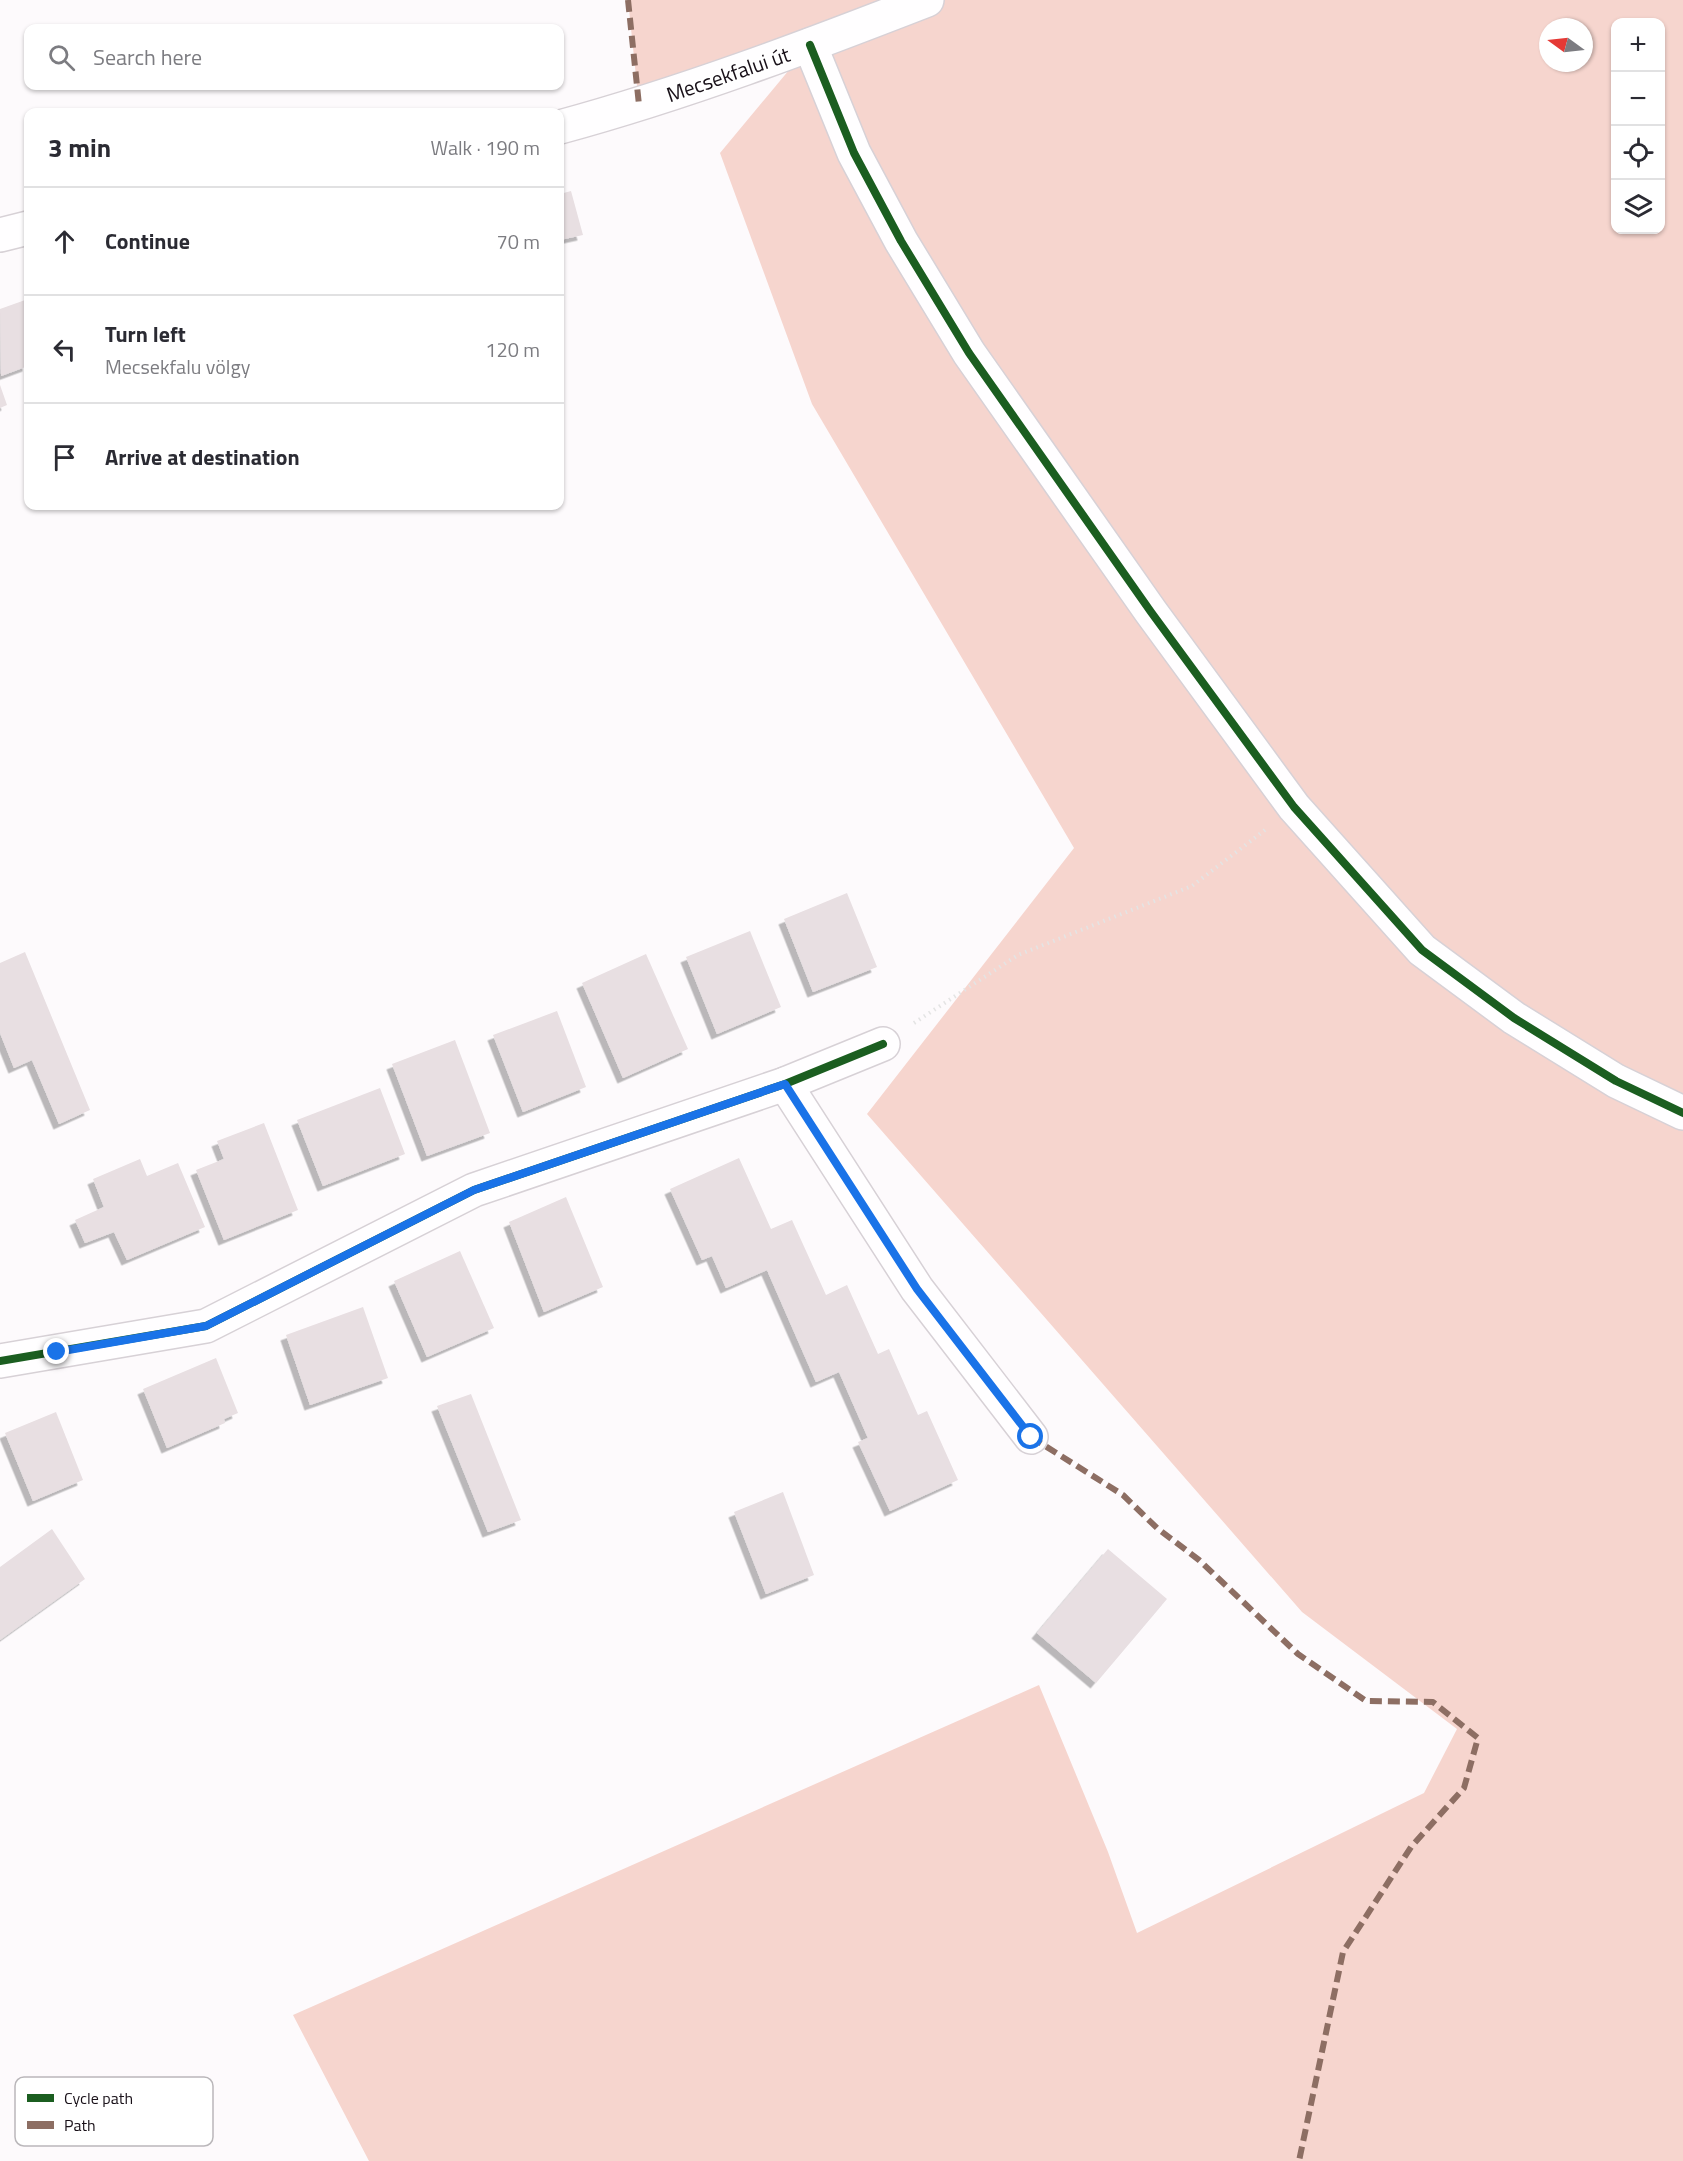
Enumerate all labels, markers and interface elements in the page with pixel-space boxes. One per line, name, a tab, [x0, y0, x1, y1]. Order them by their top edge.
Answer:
north arrow	[1539, 18, 1593, 72]
map controls	[1611, 18, 1665, 234]
button: +	[1611, 18, 1665, 72]
search box	[24, 24, 564, 90]
street label: Mecsekfalui út	[662, 38, 795, 110]
text: Search here	[93, 40, 202, 74]
icon: search	[45, 41, 78, 74]
button: −	[1611, 72, 1665, 126]
button: locate	[1611, 126, 1665, 180]
text: 3 min	[48, 128, 111, 167]
text: Walk · 190 m	[431, 132, 540, 163]
button: layers	[1611, 180, 1665, 234]
text: Continue	[105, 224, 190, 258]
icon: ahead	[48, 225, 81, 258]
text: 70 m	[496, 226, 540, 257]
text: Turn left	[105, 317, 186, 351]
icon: left	[48, 333, 81, 366]
text: 120 m	[485, 334, 540, 365]
text: Mecsekfalu völgy	[105, 351, 250, 382]
text: Arrive at destination	[105, 440, 300, 474]
icon: arrive	[48, 441, 81, 474]
route end	[43, 1338, 69, 1364]
route start	[1017, 1423, 1043, 1449]
legend	[15, 2077, 213, 2146]
text: Cycle path	[64, 2086, 133, 2110]
text: Path	[64, 2113, 96, 2137]

